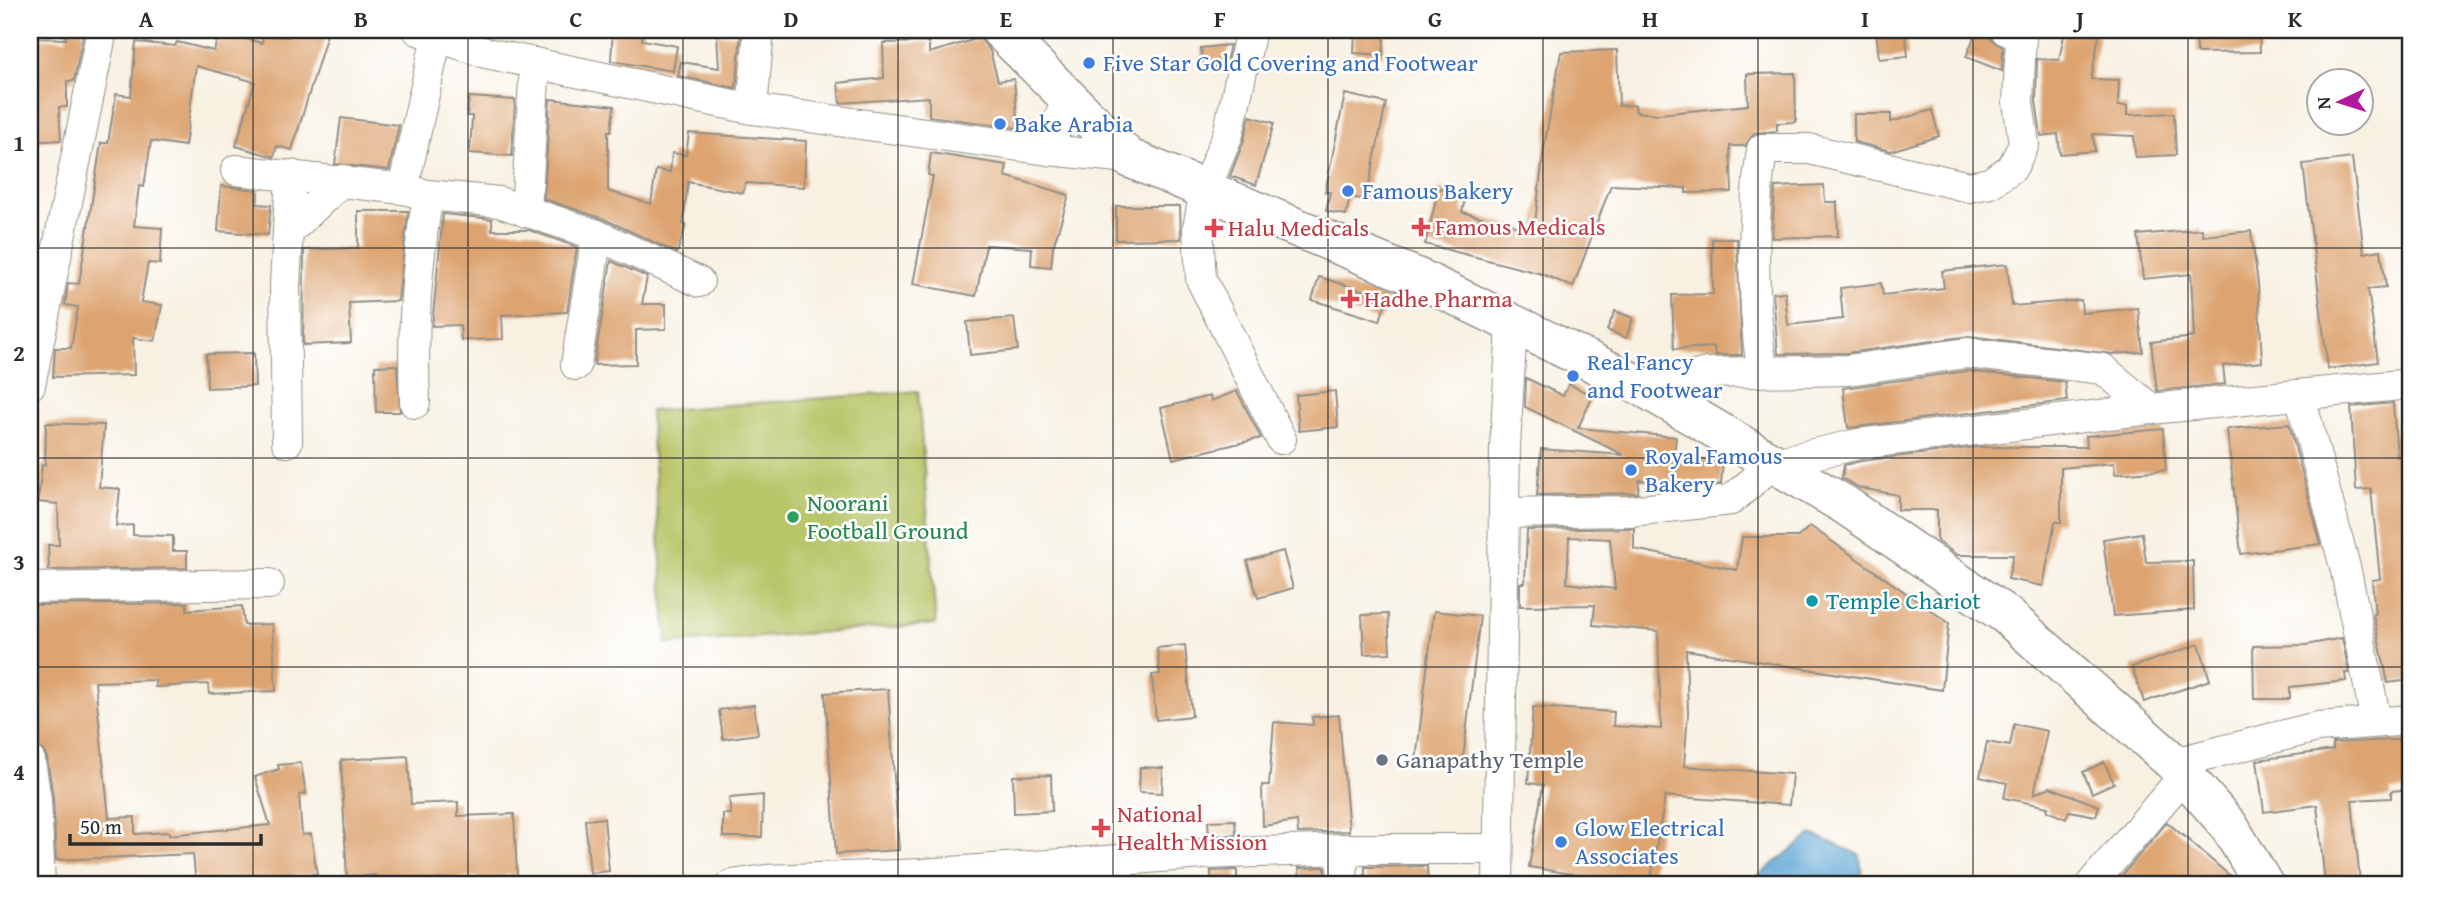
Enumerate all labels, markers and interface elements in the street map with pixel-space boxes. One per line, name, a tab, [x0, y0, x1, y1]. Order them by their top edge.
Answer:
text: A	[139, 2, 154, 35]
text: B	[354, 2, 368, 35]
text: C	[569, 2, 583, 35]
text: D	[784, 2, 799, 35]
text: E	[1000, 2, 1012, 35]
text: F	[1214, 2, 1226, 35]
text: G	[1428, 2, 1442, 35]
text: H	[1642, 2, 1658, 35]
text: I	[1861, 2, 1869, 35]
text: J	[2072, 2, 2084, 35]
text: K	[2288, 2, 2303, 35]
place label: Five Star Gold Covering and Footwear	[1103, 45, 1478, 80]
marker: Five Star Gold Covering and Footwear	[1081, 55, 1097, 71]
north arrow	[2304, 66, 2374, 136]
text: N	[2309, 96, 2337, 110]
place label: Bake Arabia	[1014, 106, 1134, 141]
marker: Bake Arabia	[992, 116, 1008, 132]
text: 1	[13, 126, 25, 159]
place label: Famous Bakery	[1362, 173, 1514, 208]
marker: Famous Bakery	[1340, 183, 1356, 199]
place label: Famous Medicals	[1435, 209, 1606, 244]
place label: Halu Medicals	[1228, 210, 1369, 245]
marker: Famous Medicals	[1413, 219, 1429, 235]
marker: Halu Medicals	[1206, 220, 1222, 236]
place label: Hadhe Pharma	[1364, 281, 1513, 316]
marker: Hadhe Pharma	[1342, 291, 1358, 307]
text: 2	[13, 336, 25, 369]
place label: Real Fancy and Footwear	[1587, 344, 1723, 407]
marker: Real Fancy and Footwear	[1565, 368, 1581, 384]
place label: Royal Famous Bakery	[1645, 438, 1783, 501]
marker: Royal Famous Bakery	[1623, 462, 1639, 478]
place label: Noorani Football Ground	[807, 485, 969, 548]
marker: Noorani Football Ground	[785, 509, 801, 525]
text: 3	[13, 545, 25, 578]
place label: Temple Chariot	[1826, 583, 1981, 618]
marker: Temple Chariot	[1804, 593, 1820, 609]
place label: Ganapathy Temple	[1396, 742, 1584, 777]
marker: Ganapathy Temple	[1374, 752, 1390, 768]
text: 4	[13, 755, 25, 788]
place label: National Health Mission	[1117, 796, 1268, 859]
scale bar	[70, 803, 261, 847]
place label: Glow Electrical Associates	[1575, 810, 1725, 873]
text: 50 m	[80, 811, 122, 842]
marker: National Health Mission	[1091, 818, 1111, 838]
marker: Glow Electrical Associates	[1553, 834, 1569, 850]

